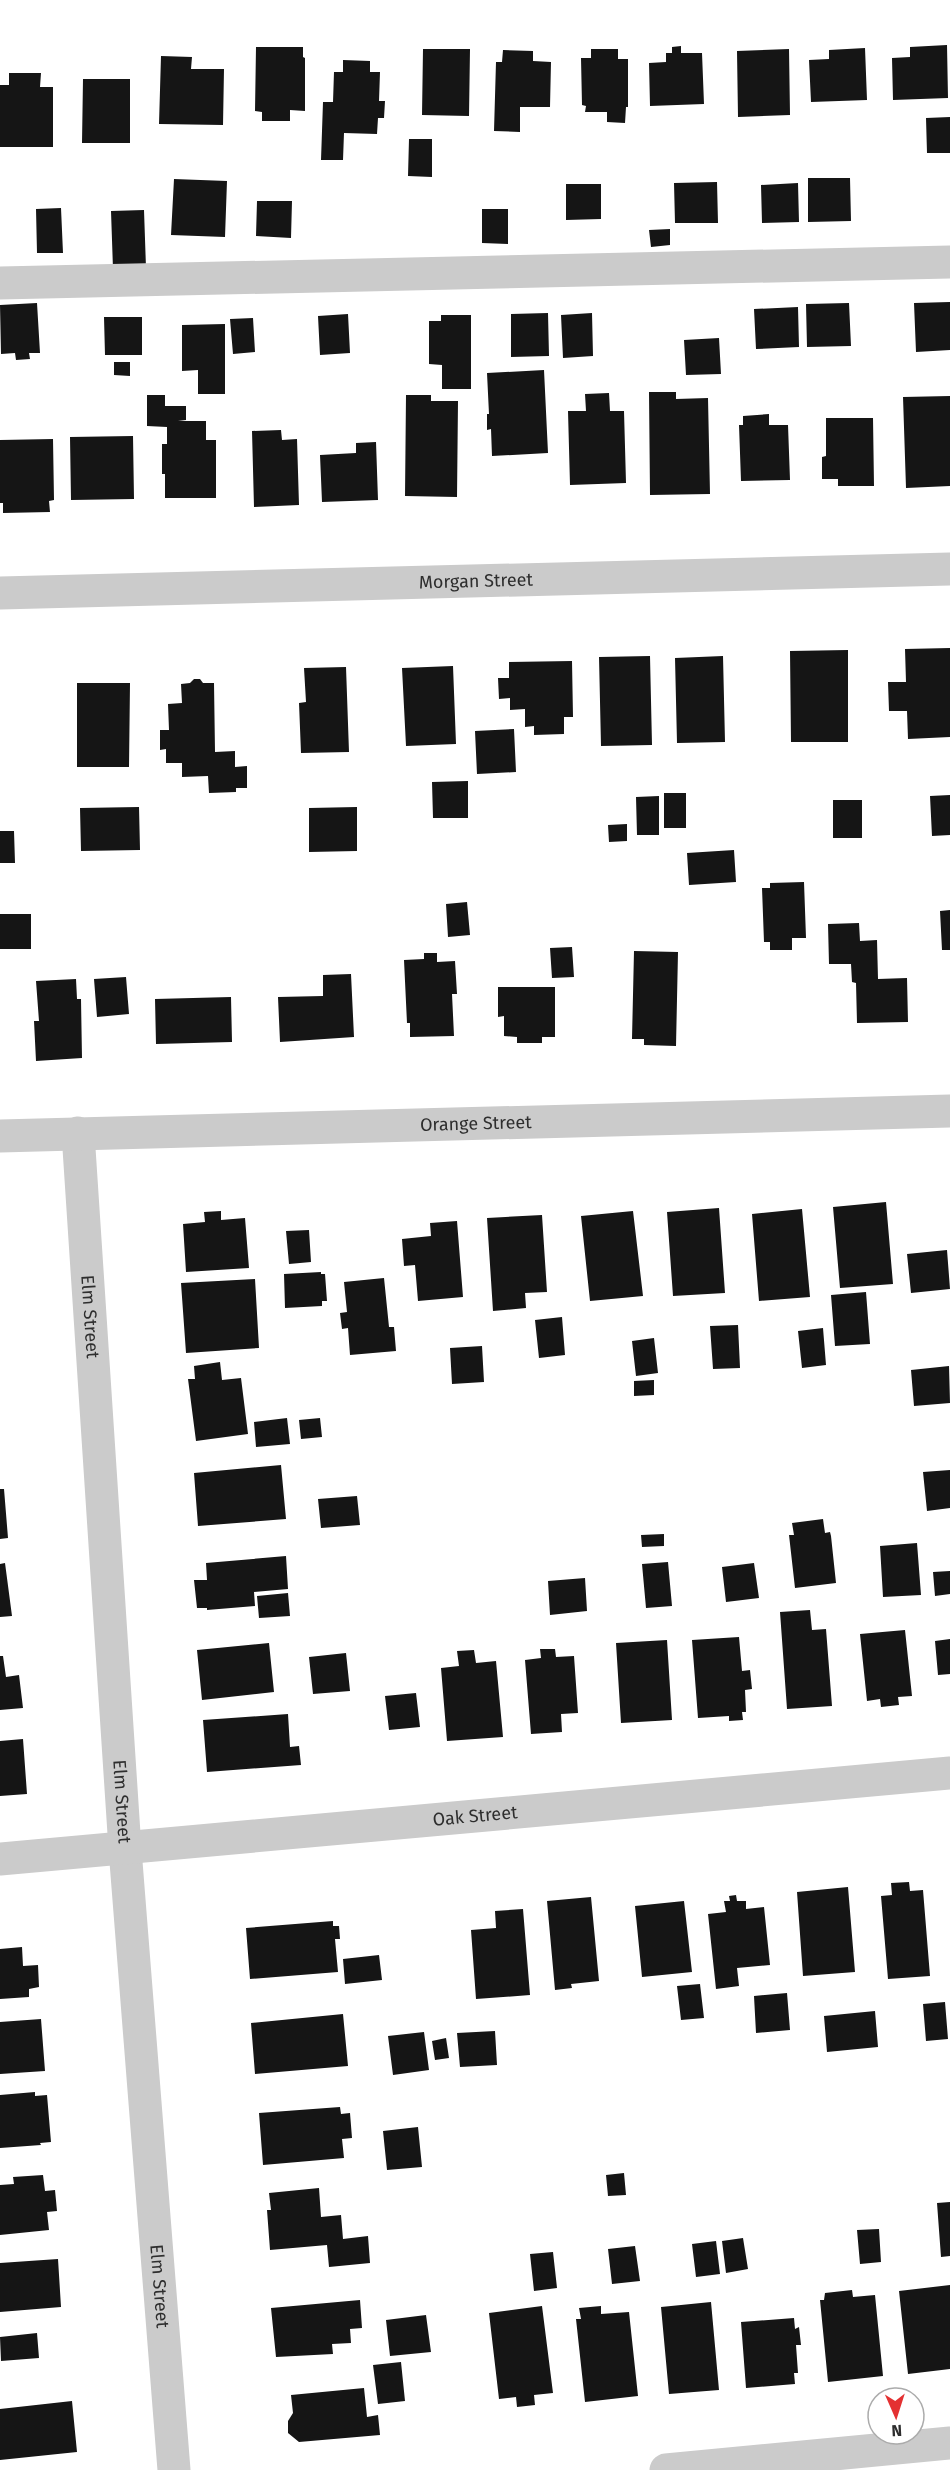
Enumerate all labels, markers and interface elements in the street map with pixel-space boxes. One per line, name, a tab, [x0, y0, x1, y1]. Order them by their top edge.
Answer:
street label: Morgan Street	[418, 569, 534, 593]
street label: Orange Street	[420, 1111, 532, 1136]
street label: Elm Street	[76, 1274, 104, 1360]
street label: Elm Street	[108, 1759, 136, 1845]
street label: Oak Street	[432, 1801, 519, 1831]
street label: Elm Street	[145, 2243, 174, 2329]
north arrow	[866, 2386, 926, 2446]
text: N	[891, 2421, 903, 2440]

